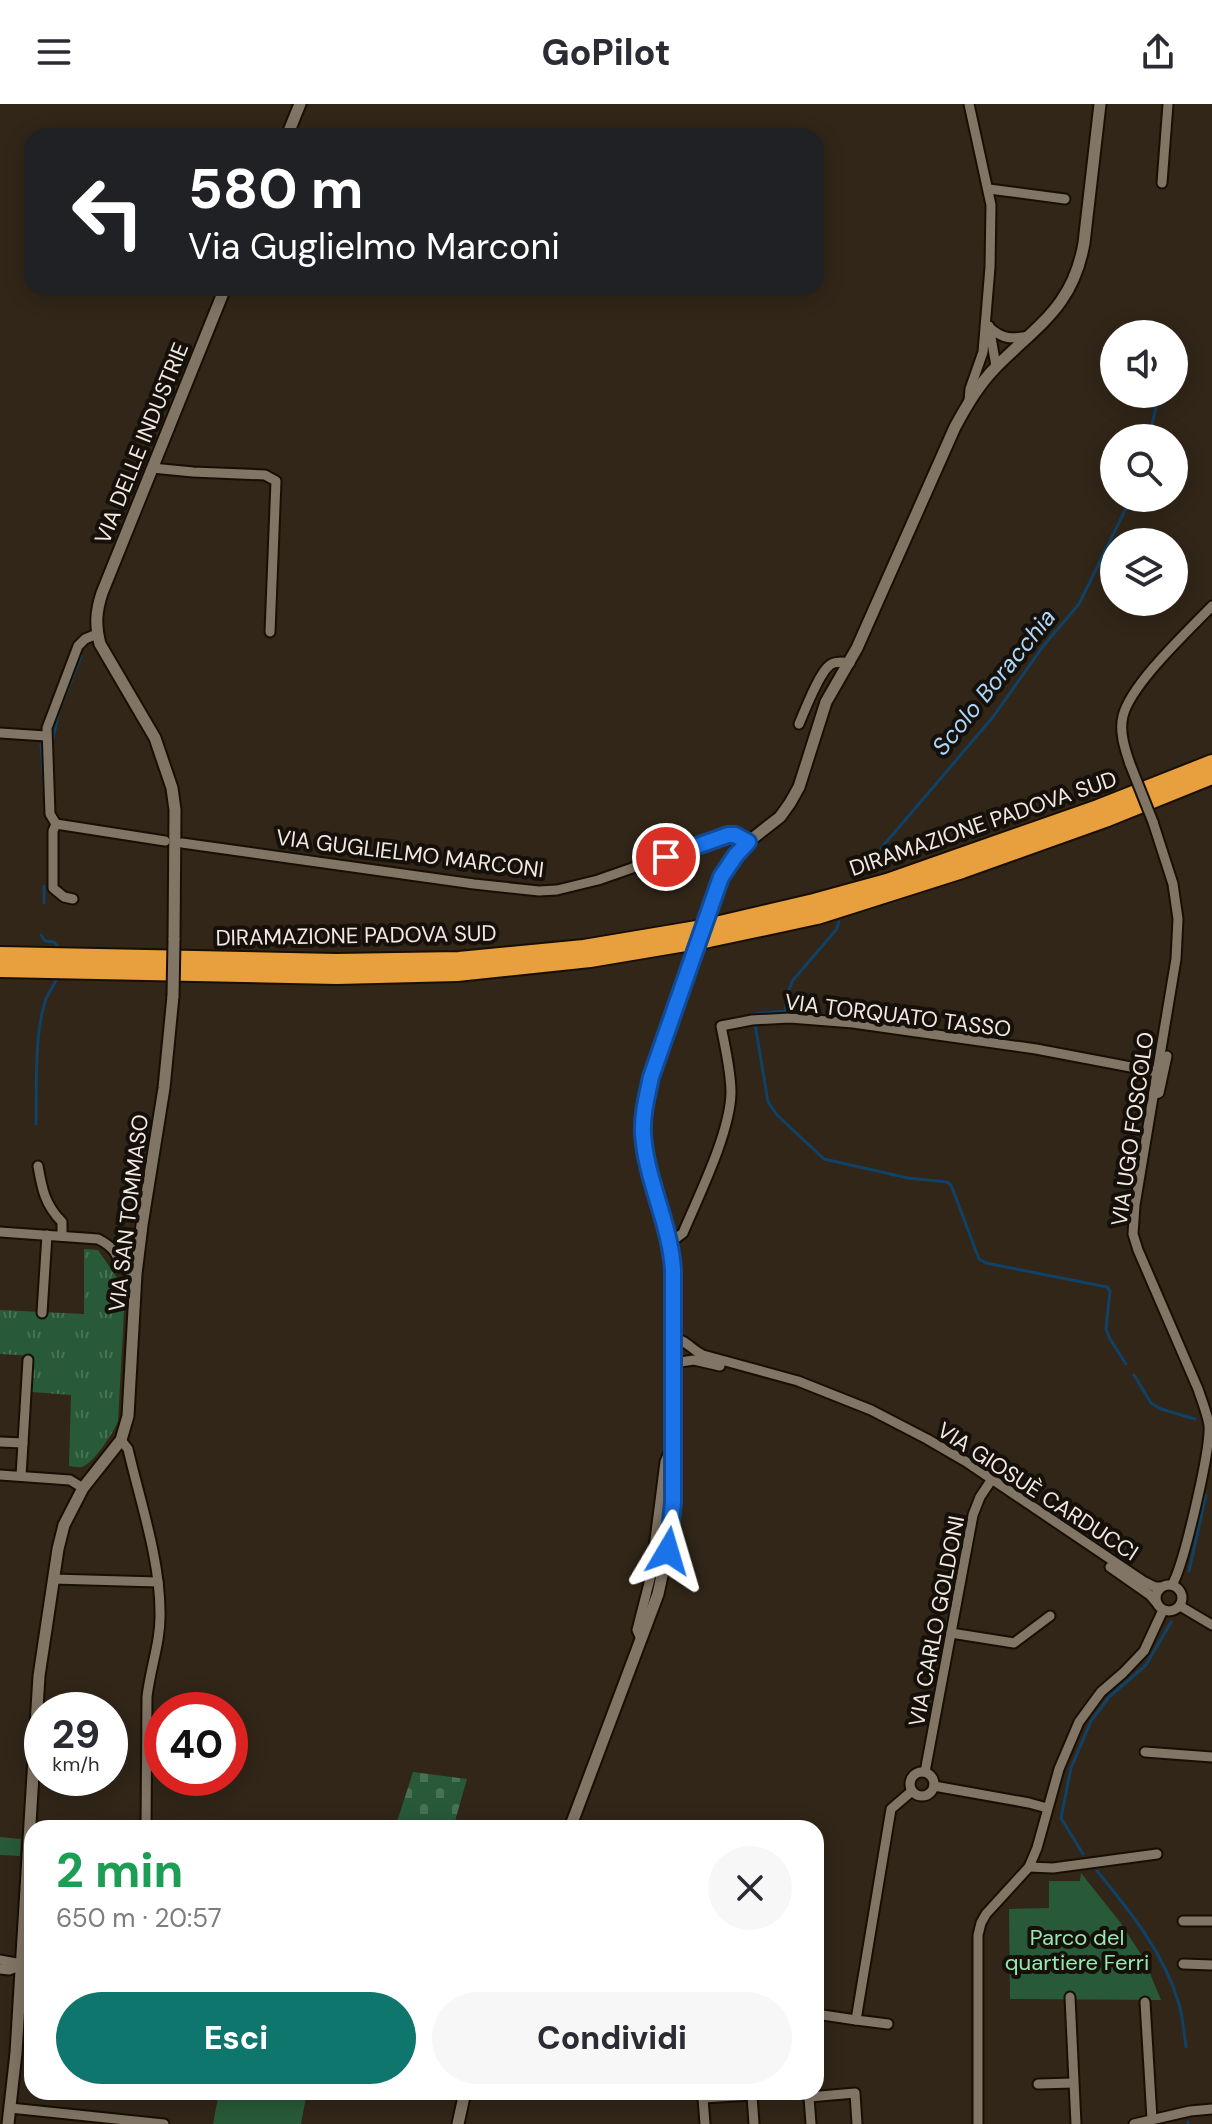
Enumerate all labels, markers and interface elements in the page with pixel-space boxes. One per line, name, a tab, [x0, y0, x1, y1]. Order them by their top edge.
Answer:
text: GoPilot	[541, 29, 671, 76]
icon: menu	[32, 30, 76, 74]
icon: share	[1136, 30, 1180, 74]
text: 580 m	[188, 152, 364, 225]
icon: left	[56, 160, 160, 264]
text: Via Guglielmo Marconi	[188, 223, 560, 270]
map controls	[1100, 320, 1188, 616]
button: sound	[1100, 320, 1188, 408]
street label: VIA DELLE INDUSTRIE	[88, 338, 195, 548]
button: search	[1100, 424, 1188, 512]
button: layers	[1100, 528, 1188, 616]
water label: Scolo Boracchia	[925, 602, 1062, 761]
street label: DIRAMAZIONE PADOVA SUD	[846, 764, 1121, 883]
street label: VIA GUGLIELMO MARCONI	[274, 823, 545, 884]
pin	[632, 823, 700, 891]
icon: arrive	[644, 835, 688, 879]
street label: DIRAMAZIONE PADOVA SUD	[215, 919, 497, 952]
street label: VIA TORQUATO TASSO	[783, 987, 1013, 1044]
street label: VIA UGO FOSCOLO	[1105, 1030, 1160, 1228]
street label: VIA SAN TOMMASO	[102, 1113, 155, 1313]
street label: VIA GIOSUÈ CARDUCCI	[932, 1416, 1144, 1567]
position arrow	[626, 1509, 710, 1593]
street label: VIA CARLO GOLDONI	[902, 1513, 971, 1729]
speed limit sign: 40	[144, 1692, 248, 1796]
text: 29	[52, 1708, 100, 1760]
text: km/h	[52, 1751, 100, 1777]
text: 2 min	[56, 1839, 183, 1902]
button: close	[708, 1846, 792, 1930]
text: 650 m · 20:57	[56, 1901, 222, 1935]
park label: Parco del quartiere Ferri	[1005, 1923, 1149, 1977]
button: Esci	[56, 1992, 416, 2084]
button: Condividi	[432, 1992, 792, 2084]

